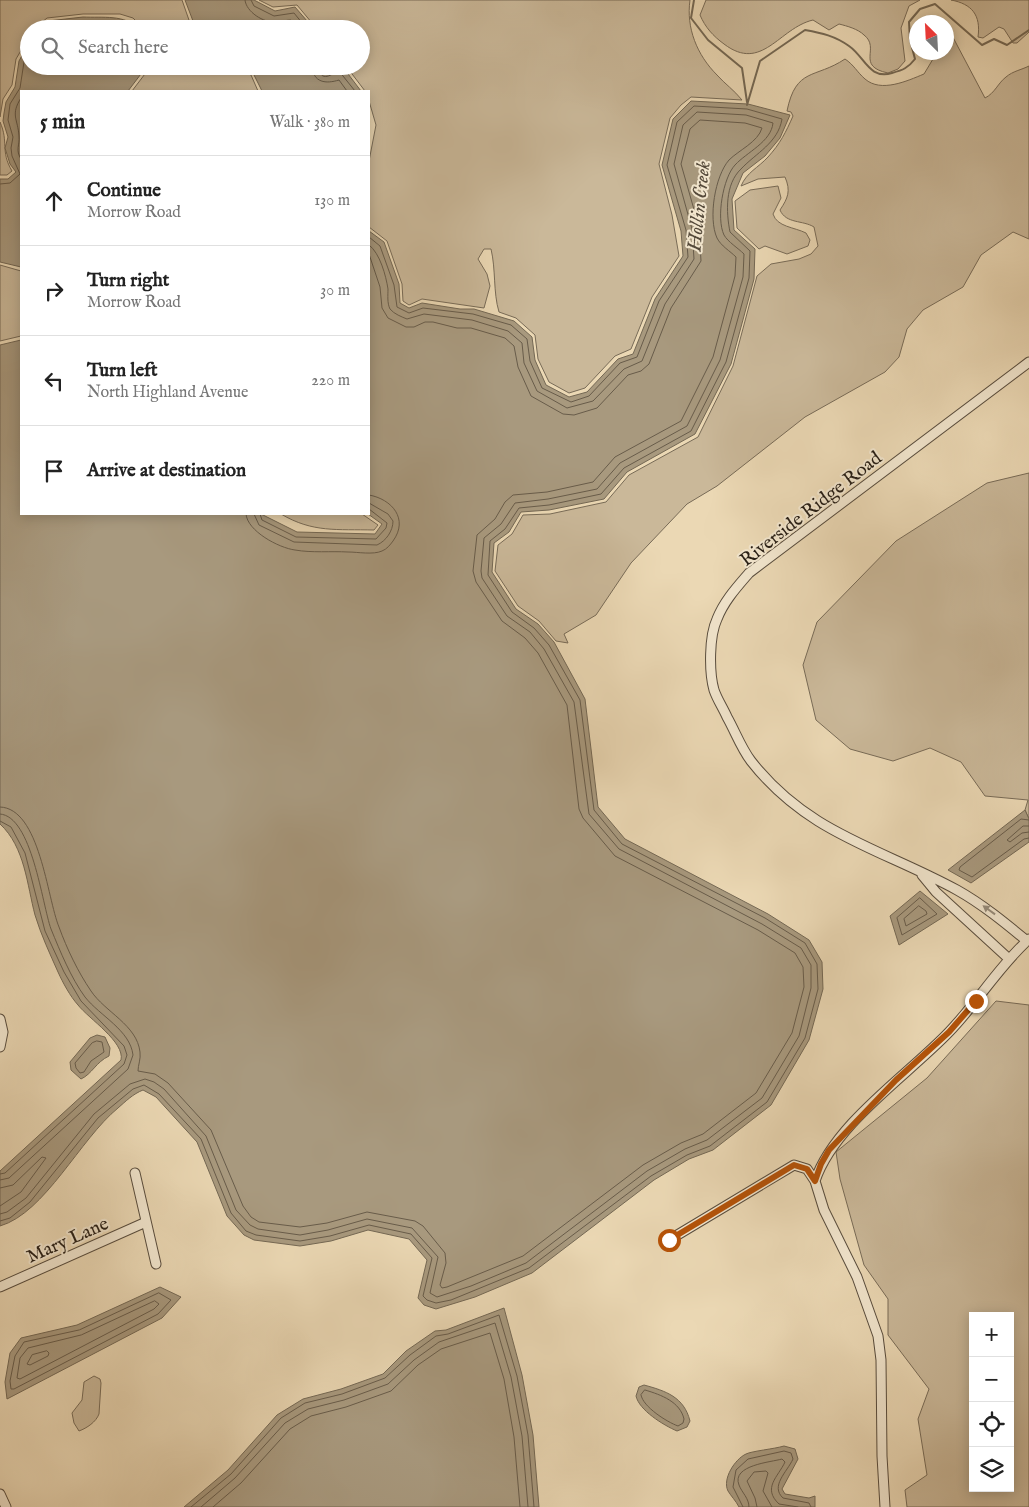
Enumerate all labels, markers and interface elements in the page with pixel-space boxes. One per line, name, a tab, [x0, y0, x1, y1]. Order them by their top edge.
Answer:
north arrow	[909, 15, 954, 60]
search box	[20, 20, 370, 75]
icon: search	[38, 34, 66, 62]
text: Search here	[78, 36, 169, 60]
text: 5 min	[40, 109, 85, 136]
text: Walk · 380 m	[269, 113, 350, 133]
water label: Hollin Creek	[682, 160, 717, 253]
text: Continue	[87, 179, 161, 203]
icon: ahead	[40, 187, 68, 215]
text: 130 m	[314, 191, 350, 211]
text: Morrow Road	[87, 203, 181, 223]
text: Turn right	[87, 269, 169, 293]
icon: right	[40, 277, 68, 305]
text: 30 m	[320, 281, 350, 301]
text: Morrow Road	[87, 293, 181, 313]
text: Turn left	[87, 359, 158, 383]
icon: left	[40, 367, 68, 395]
text: 220 m	[311, 371, 350, 391]
text: North Highland Avenue	[87, 383, 248, 403]
street label: Riverside Ridge Road	[735, 446, 888, 572]
icon: arrive	[40, 457, 68, 485]
text: Arrive at destination	[87, 459, 246, 483]
one-way arrow	[982, 905, 996, 915]
route end	[965, 990, 988, 1013]
street label: Mary Lane	[23, 1212, 113, 1270]
route start	[658, 1229, 681, 1252]
map controls	[969, 1312, 1014, 1492]
button: +	[969, 1312, 1014, 1357]
button: −	[969, 1357, 1014, 1402]
button: locate	[969, 1402, 1014, 1447]
button: layers	[969, 1447, 1014, 1492]

